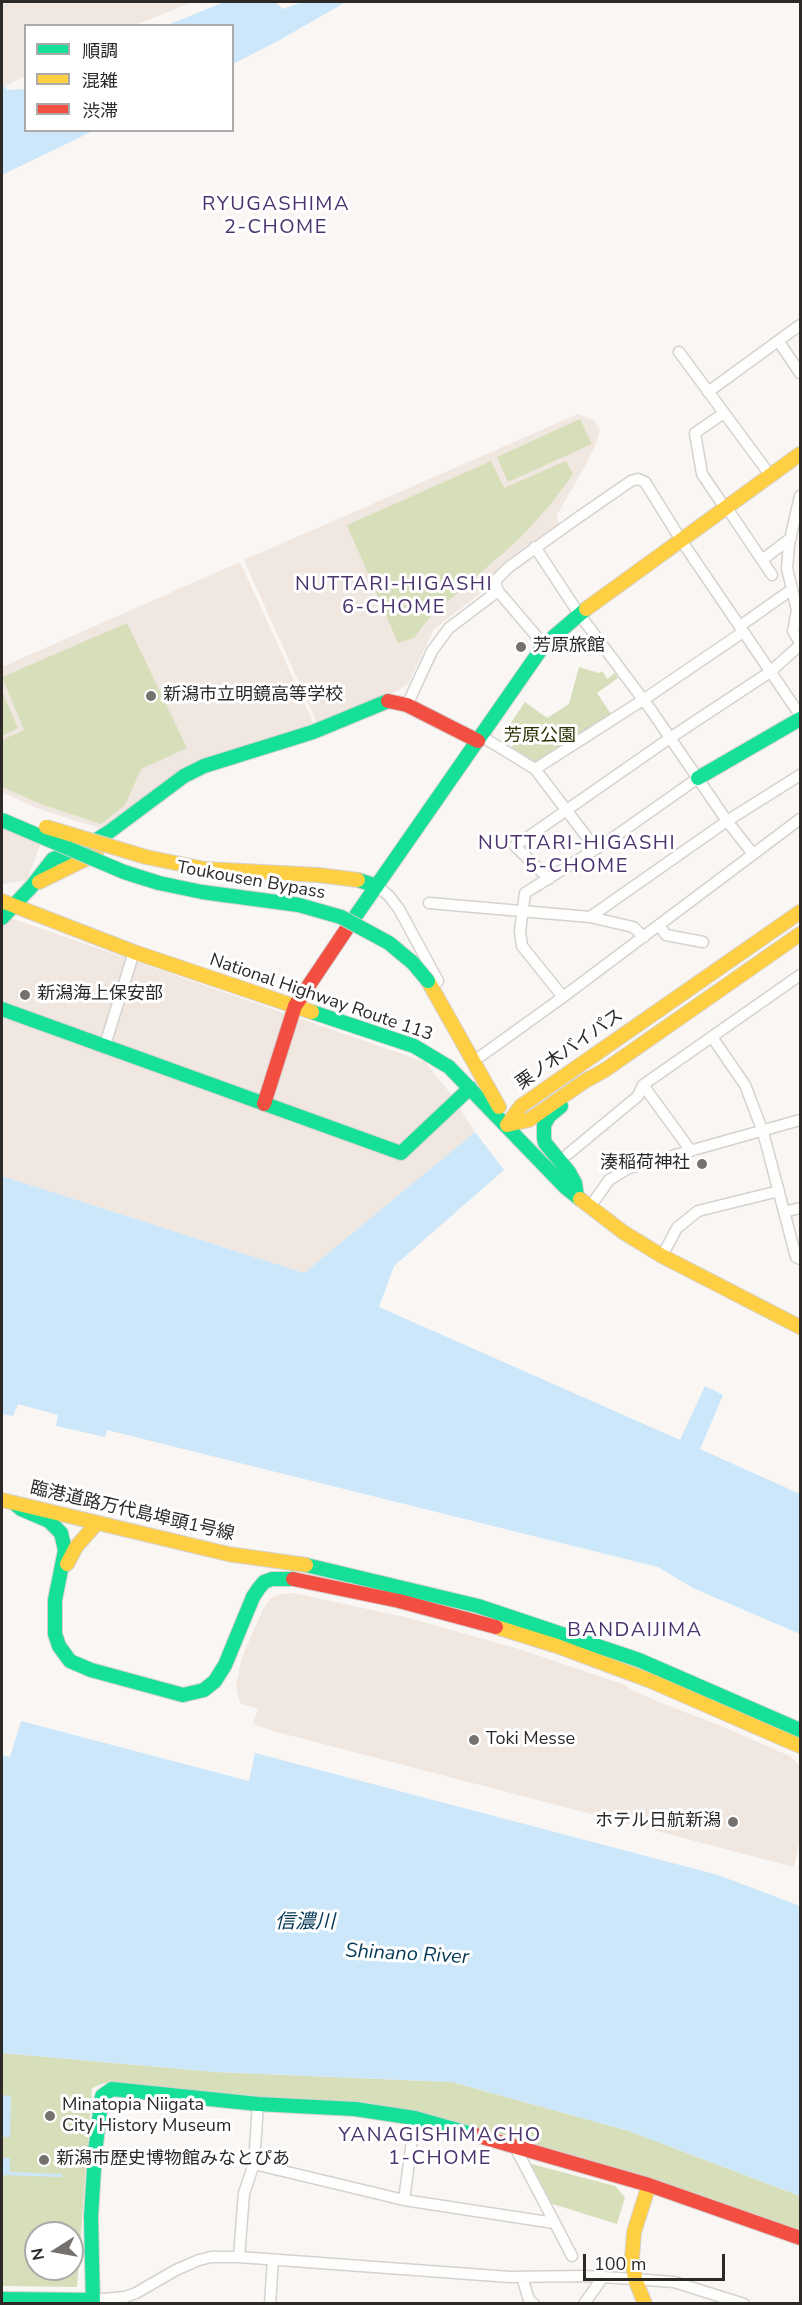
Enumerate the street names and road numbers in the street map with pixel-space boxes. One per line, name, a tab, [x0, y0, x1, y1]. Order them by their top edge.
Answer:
street label: Toukousen Bypass	[175, 857, 327, 905]
street label: National Highway Route 113	[207, 950, 435, 1046]
street label: 栗ノ木バイパス	[512, 1005, 628, 1095]
street label: 臨港道路万代島埠頭1号線	[28, 1478, 236, 1546]

